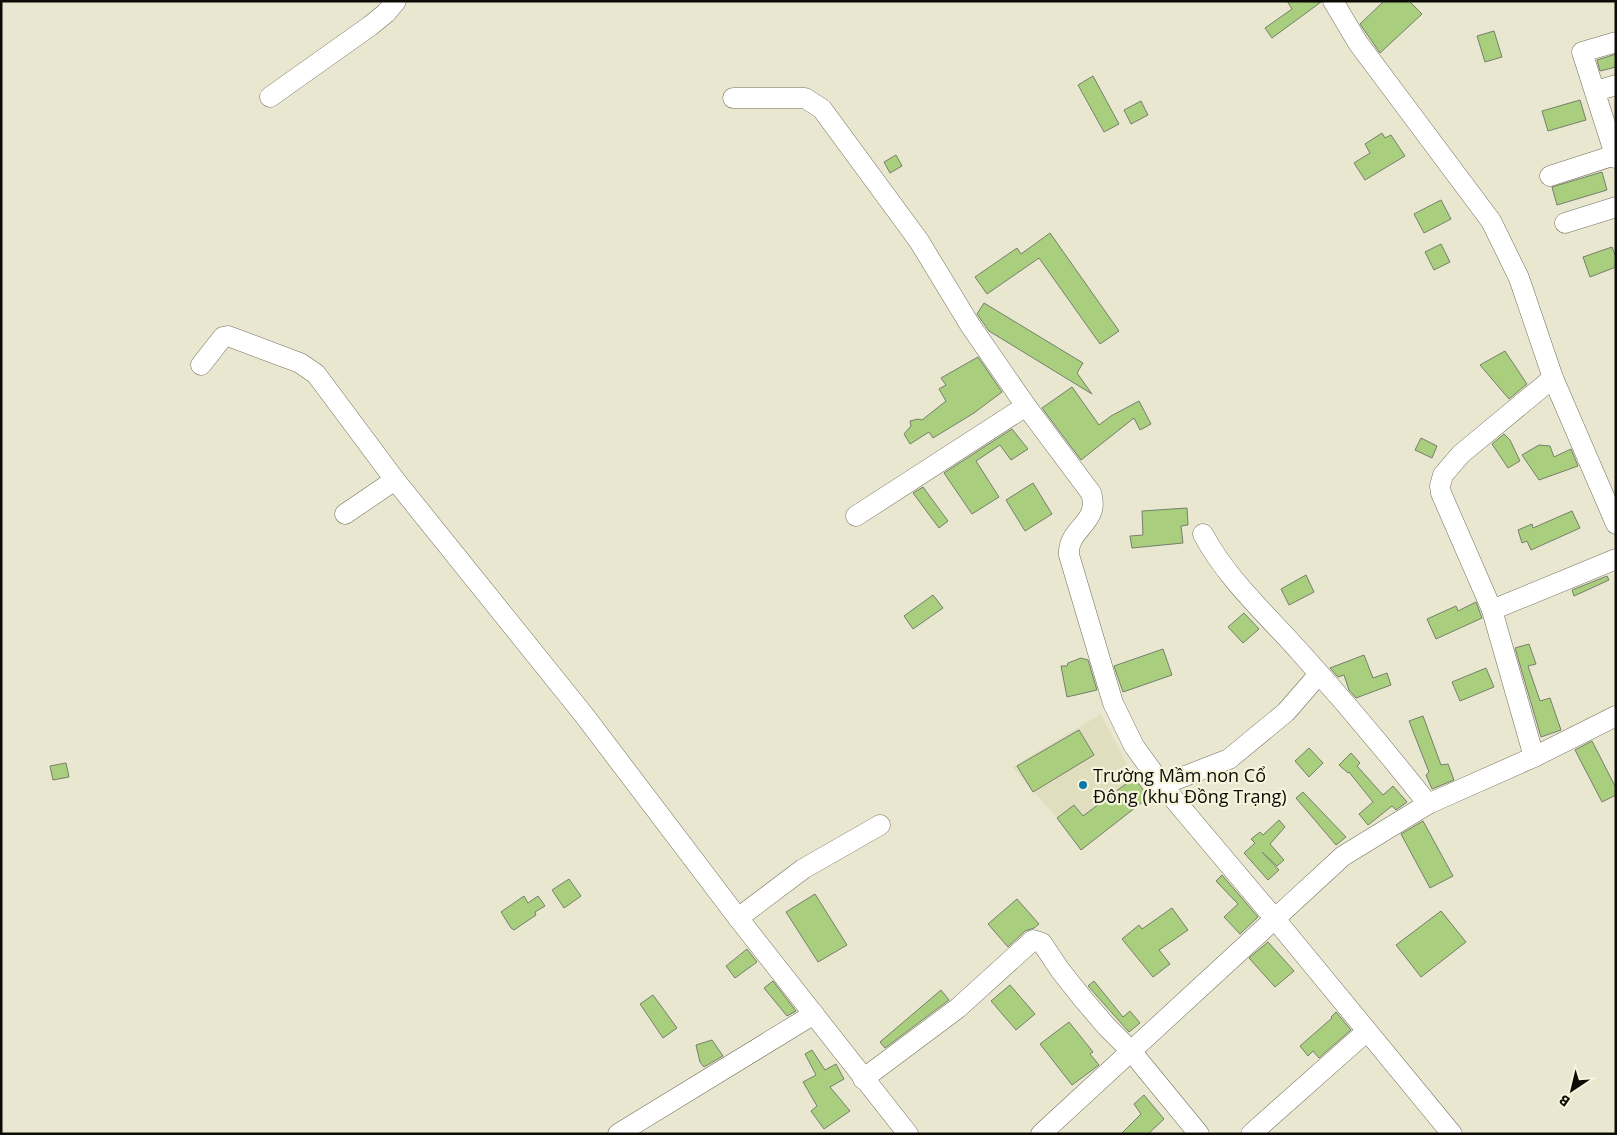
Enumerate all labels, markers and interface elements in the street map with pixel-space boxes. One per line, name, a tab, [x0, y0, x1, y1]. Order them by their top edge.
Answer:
place label: Trường Mầm non Cổ Đông (khu Đồng Trạng)	[1093, 763, 1287, 808]
marker: Trường Mầm non Cổ Đông (khu Đồng Trạng)	[1077, 779, 1089, 791]
north arrow	[1547, 1065, 1597, 1115]
text: B	[1555, 1091, 1574, 1112]

